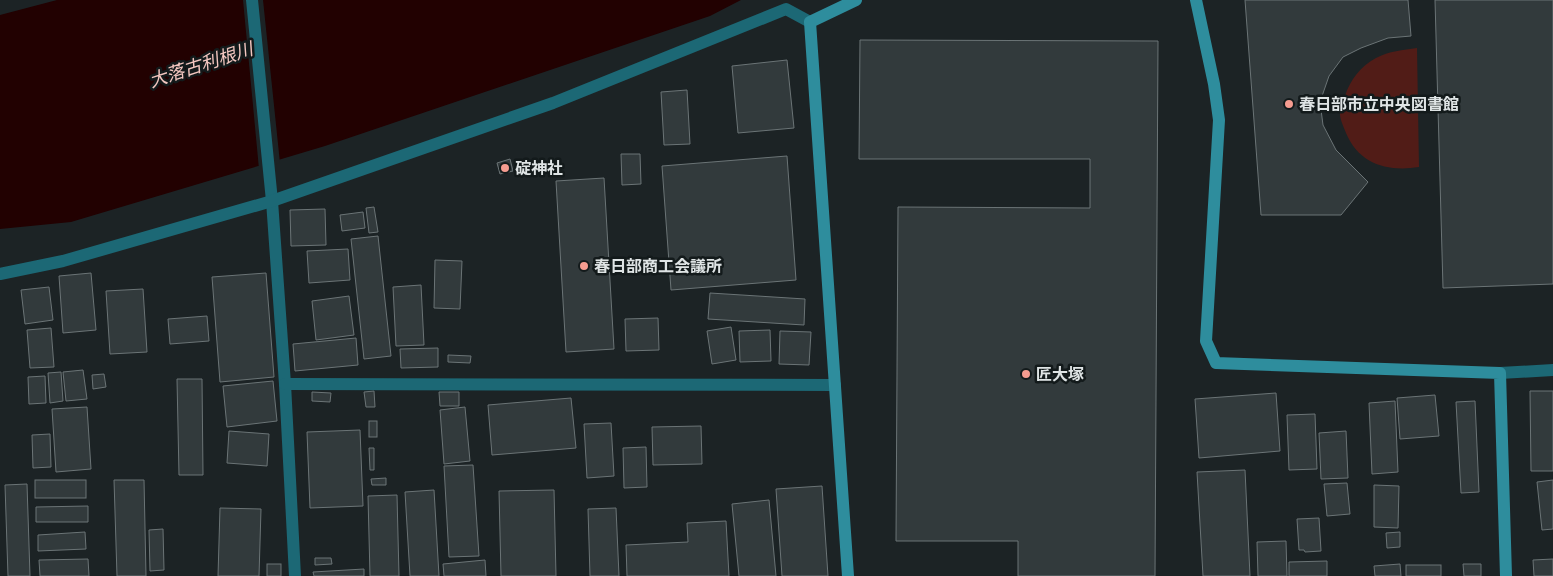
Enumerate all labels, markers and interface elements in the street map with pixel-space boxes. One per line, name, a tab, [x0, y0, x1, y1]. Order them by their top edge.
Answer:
water label: 大落古利根川	[146, 37, 258, 92]
place label: 春日部市立中央図書館	[1299, 95, 1459, 114]
marker: 春日部市立中央図書館	[1283, 98, 1295, 110]
place label: 碇神社	[515, 159, 563, 178]
marker: 碇神社	[499, 162, 511, 174]
place label: 春日部商工会議所	[594, 257, 722, 276]
marker: 春日部商工会議所	[578, 260, 590, 272]
place label: 匠大塚	[1036, 365, 1084, 384]
marker: 匠大塚	[1020, 368, 1032, 380]

